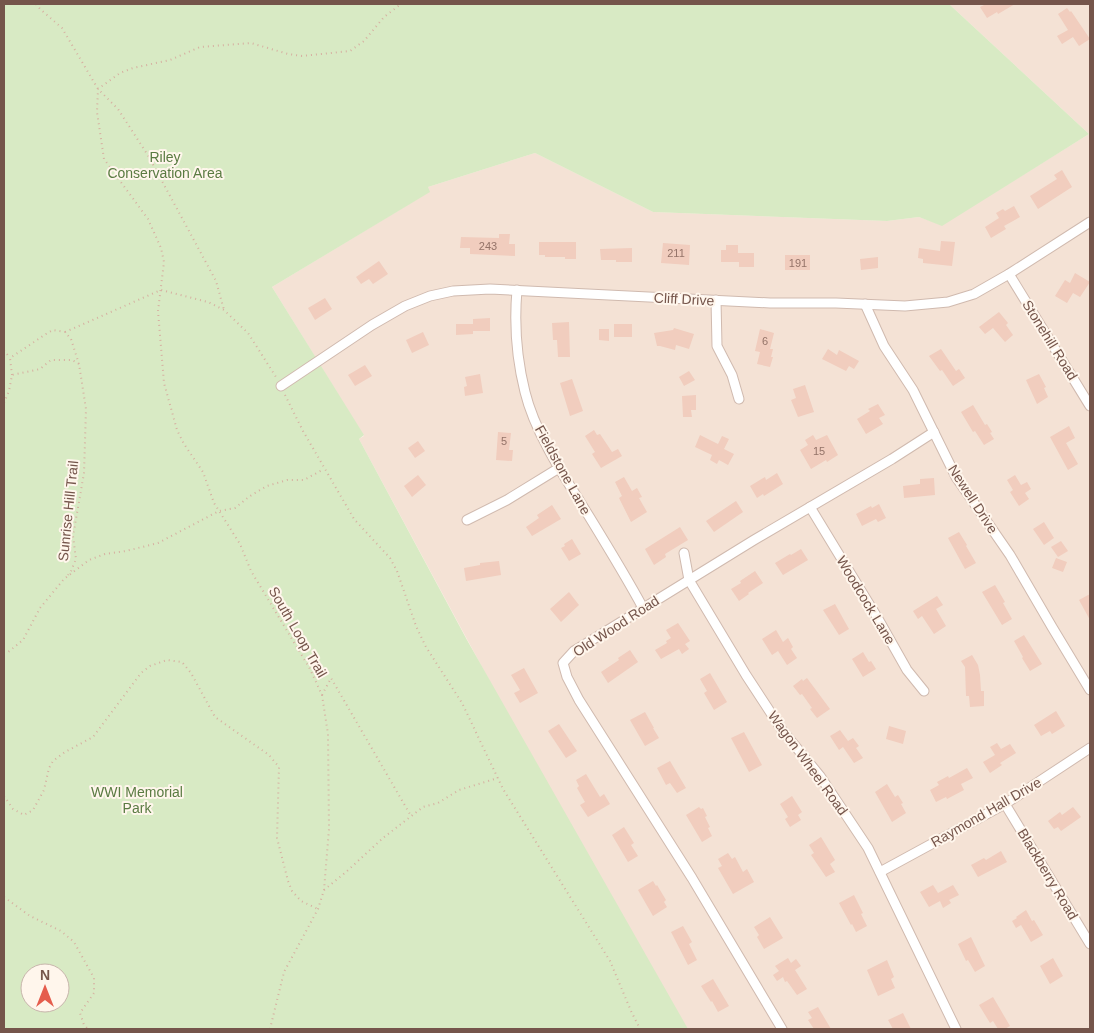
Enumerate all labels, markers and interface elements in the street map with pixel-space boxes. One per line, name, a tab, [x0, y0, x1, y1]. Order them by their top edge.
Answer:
park label: Riley Conservation Area	[107, 149, 223, 181]
house number: 243	[479, 240, 497, 252]
house number: 211	[667, 247, 685, 259]
house number: 191	[789, 257, 807, 269]
street label: Cliff Drive	[653, 289, 715, 309]
street label: Stonehill Road	[1019, 297, 1081, 383]
house number: 6	[762, 335, 768, 347]
street label: Fieldstone Lane	[532, 423, 594, 518]
house number: 5	[501, 435, 507, 447]
house number: 15	[813, 445, 825, 457]
street label: Sunrise Hill Trail	[55, 460, 81, 562]
street label: Newell Drive	[945, 462, 1001, 536]
street label: Woodcock Lane	[833, 553, 899, 647]
street label: South Loop Trail	[266, 584, 330, 680]
street label: Old Wood Road	[570, 592, 662, 660]
street label: Wagon Wheel Road	[765, 708, 851, 818]
street label: Raymond Hall Drive	[928, 774, 1044, 850]
park label: WWI Memorial Park	[91, 784, 183, 816]
street label: Blackberry Road	[1014, 826, 1082, 922]
north arrow	[20, 963, 70, 1013]
text: N	[40, 967, 50, 983]

